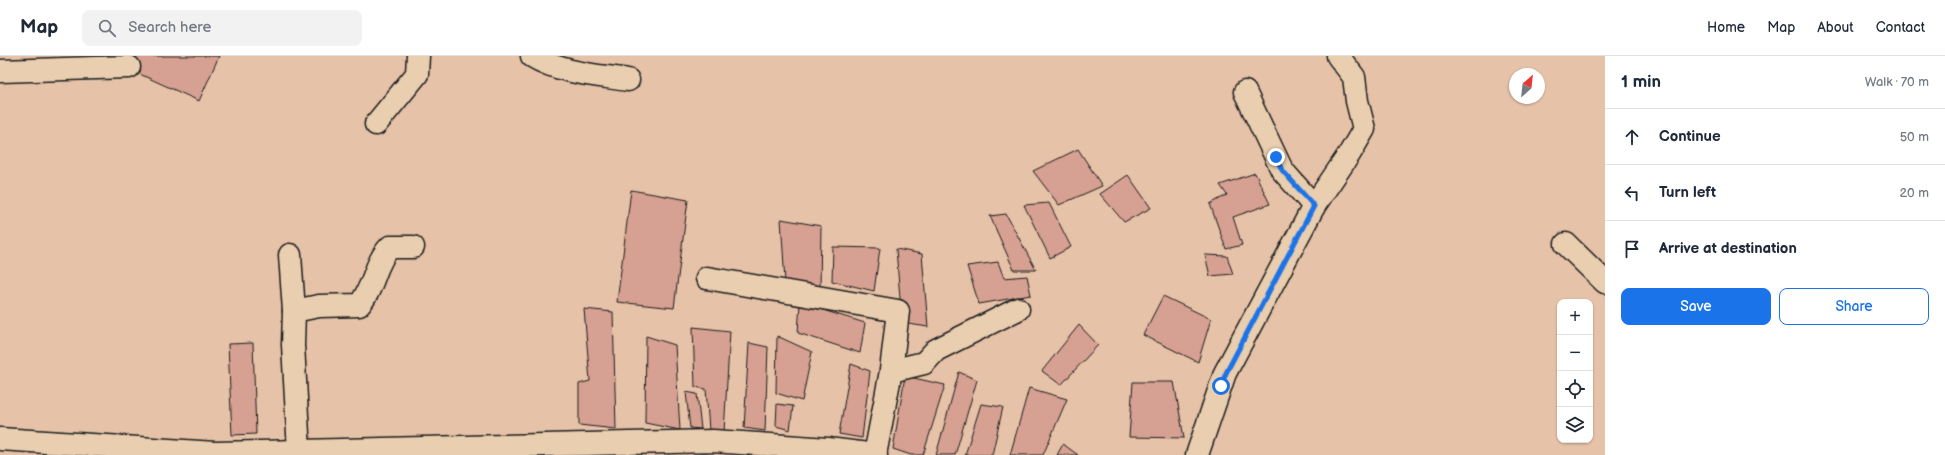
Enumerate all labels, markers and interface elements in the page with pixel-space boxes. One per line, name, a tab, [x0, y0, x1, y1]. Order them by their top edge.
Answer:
search box	[82, 10, 362, 46]
text: Map	[20, 16, 58, 39]
icon: search	[96, 17, 118, 39]
text: Search here	[128, 18, 211, 37]
text: Home	[1707, 19, 1745, 36]
text: Map	[1767, 19, 1795, 36]
text: About	[1817, 19, 1854, 36]
text: Contact	[1876, 19, 1925, 36]
north arrow	[1509, 68, 1545, 104]
text: 1 min	[1621, 72, 1661, 92]
text: Walk · 70 m	[1865, 74, 1929, 90]
icon: ahead	[1621, 126, 1643, 148]
text: Continue	[1659, 127, 1721, 146]
text: 50 m	[1900, 129, 1929, 145]
route end	[1267, 148, 1285, 166]
icon: left	[1621, 182, 1643, 204]
text: Turn left	[1659, 183, 1716, 202]
text: 20 m	[1899, 185, 1929, 201]
icon: arrive	[1621, 238, 1643, 260]
text: Arrive at destination	[1659, 239, 1797, 258]
button: Save	[1621, 288, 1771, 325]
button: Share	[1779, 288, 1929, 325]
map controls	[1557, 299, 1593, 443]
button: +	[1557, 299, 1593, 335]
button: −	[1557, 335, 1593, 371]
button: locate	[1557, 371, 1593, 407]
route start	[1212, 377, 1230, 395]
button: layers	[1557, 407, 1593, 443]

